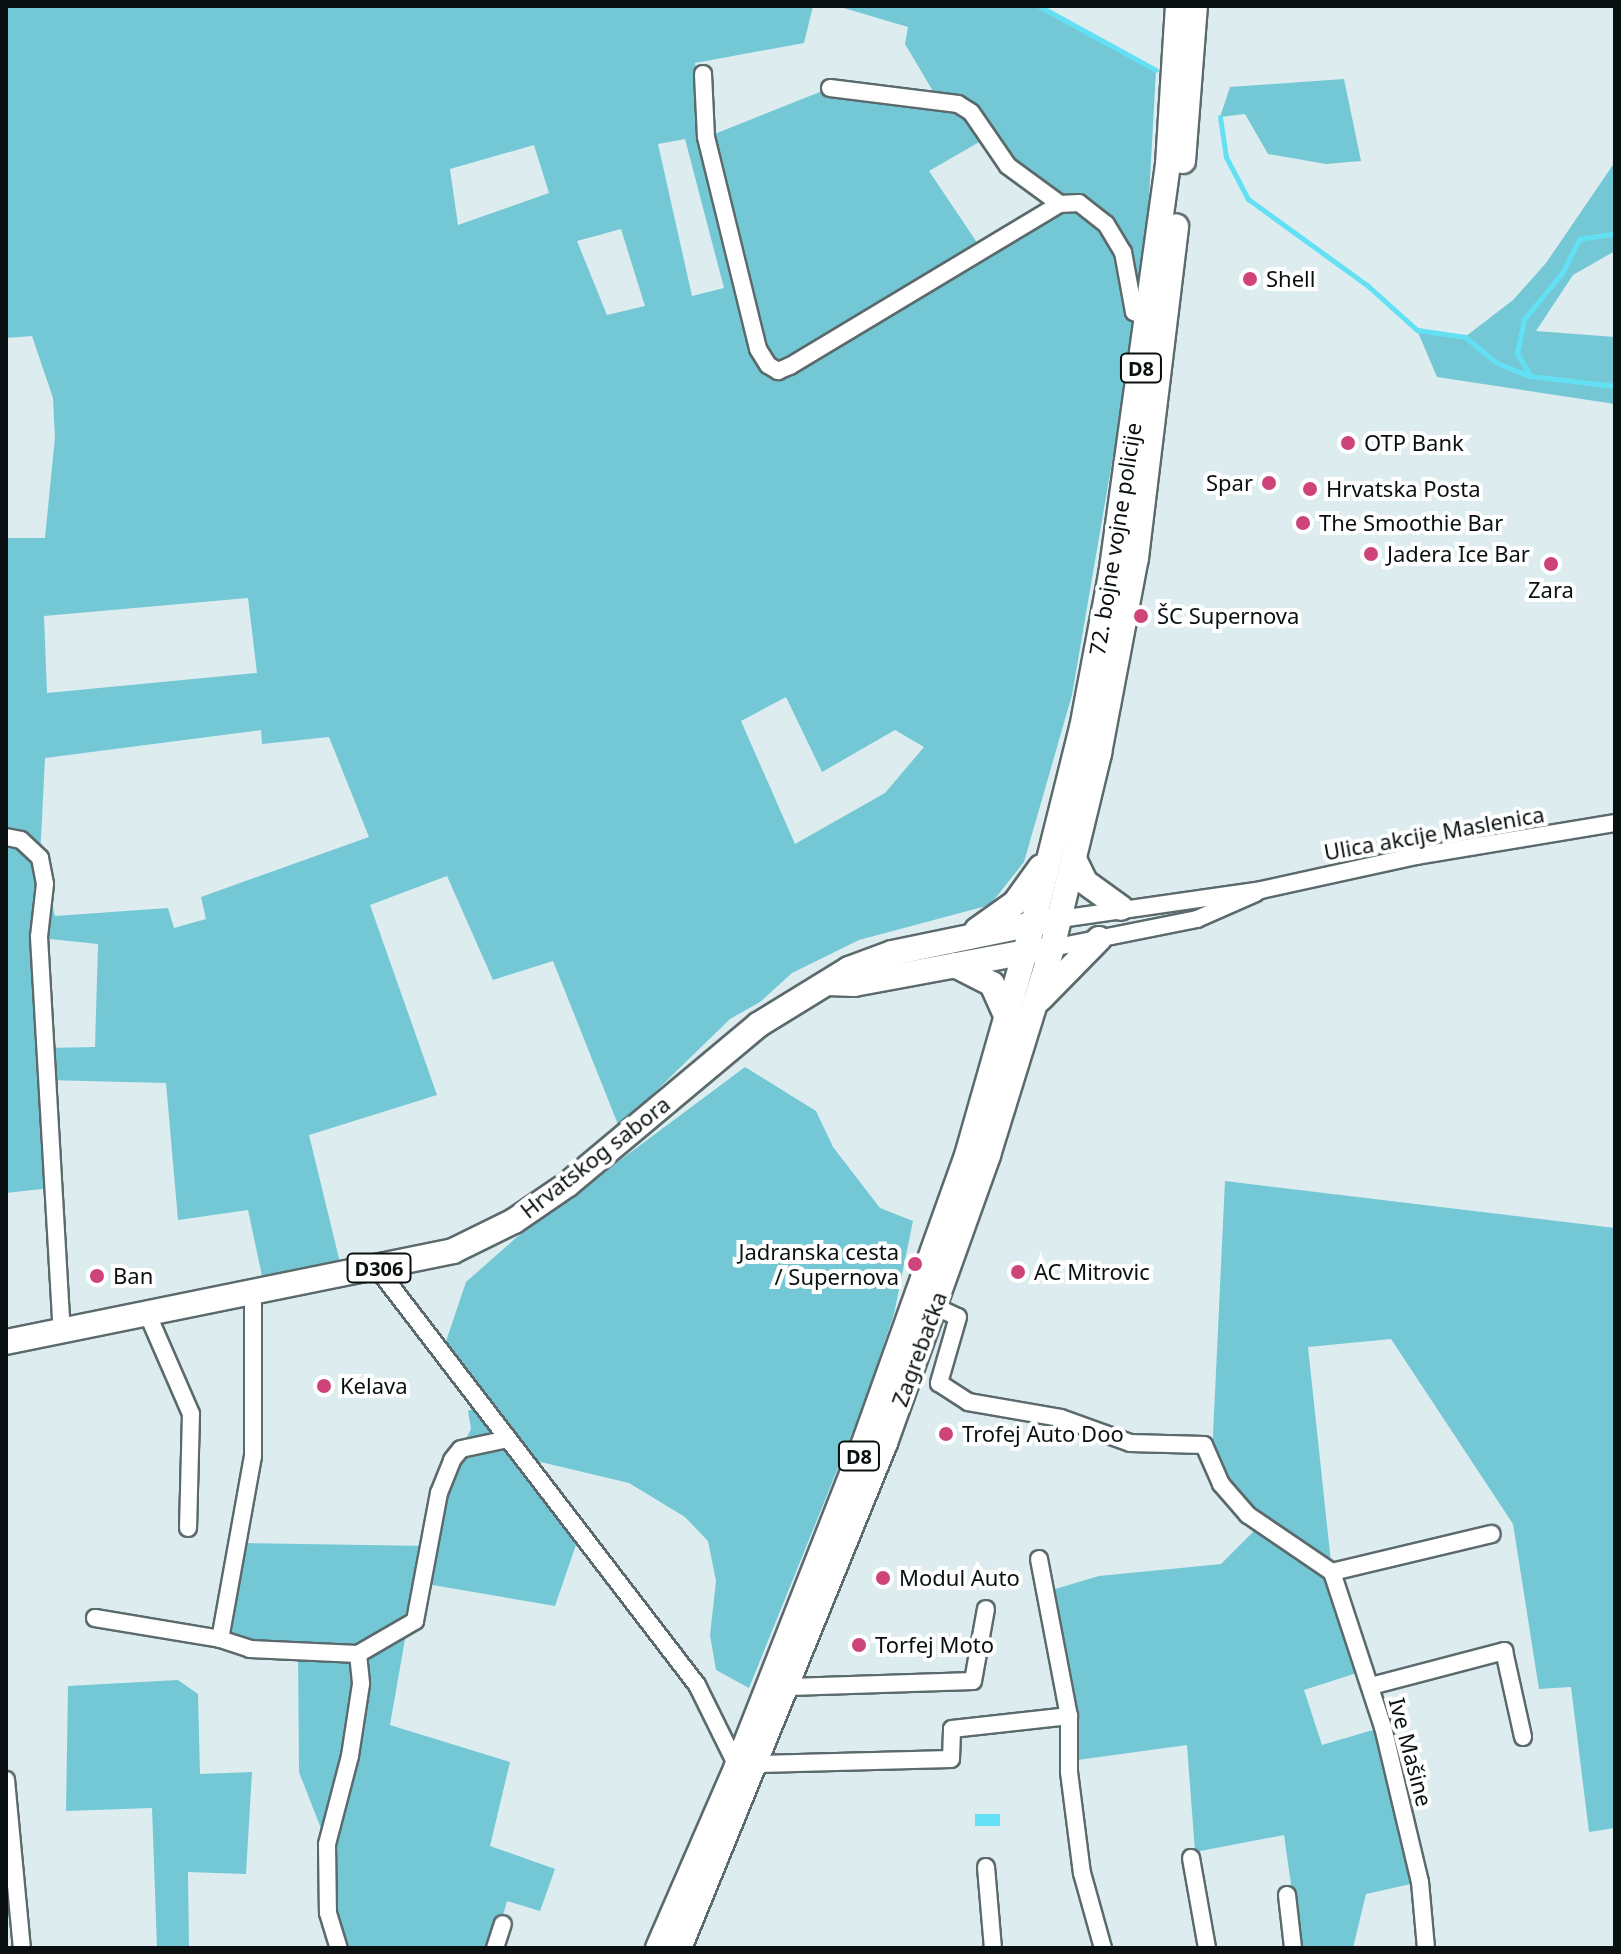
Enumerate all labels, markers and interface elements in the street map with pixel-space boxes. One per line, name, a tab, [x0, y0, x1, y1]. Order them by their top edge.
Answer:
place label: Shell	[1266, 266, 1315, 292]
marker: Shell	[1241, 270, 1259, 288]
road number: D8	[1119, 352, 1163, 384]
street label: 72. bojne vojne policije	[1084, 421, 1146, 657]
place label: OTP Bank	[1364, 430, 1464, 456]
marker: OTP Bank	[1339, 434, 1357, 452]
place label: Spar	[1206, 470, 1253, 496]
marker: Spar	[1260, 474, 1278, 492]
place label: Hrvatska Posta	[1326, 476, 1481, 502]
marker: Hrvatska Posta	[1301, 480, 1319, 498]
place label: The Smoothie Bar	[1319, 510, 1503, 536]
marker: The Smoothie Bar	[1294, 514, 1312, 532]
place label: Jadera Ice Bar	[1387, 541, 1530, 567]
marker: Jadera Ice Bar	[1362, 545, 1380, 563]
marker: Zara	[1542, 555, 1560, 573]
place label: Zara	[1528, 577, 1574, 603]
place label: ŠC Supernova	[1157, 603, 1299, 629]
marker: ŠC Supernova	[1132, 607, 1150, 625]
street label: Ulica akcije Maslenica	[1322, 801, 1546, 865]
street label: Hrvatskog sabora	[515, 1090, 675, 1224]
place label: Jadranska cesta / Supernova	[738, 1238, 899, 1290]
road number: D306	[345, 1252, 413, 1284]
marker: Jadranska cesta / Supernova	[906, 1255, 924, 1273]
place label: AC Mitrovic	[1034, 1259, 1150, 1285]
place label: Ban	[113, 1263, 153, 1289]
marker: AC Mitrovic	[1009, 1263, 1027, 1281]
marker: Ban	[88, 1267, 106, 1285]
street label: Zagrebačka	[886, 1288, 952, 1410]
place label: Kelava	[340, 1373, 408, 1399]
marker: Kelava	[315, 1377, 333, 1395]
place label: Trofej Auto Doo	[962, 1421, 1124, 1447]
marker: Trofej Auto Doo	[937, 1425, 955, 1443]
road number: D8	[837, 1440, 881, 1472]
place label: Modul Auto	[899, 1565, 1020, 1591]
marker: Modul Auto	[874, 1569, 892, 1587]
place label: Torfej Moto	[875, 1632, 994, 1658]
marker: Torfej Moto	[850, 1636, 868, 1654]
street label: Ive Mašine	[1384, 1695, 1438, 1809]

